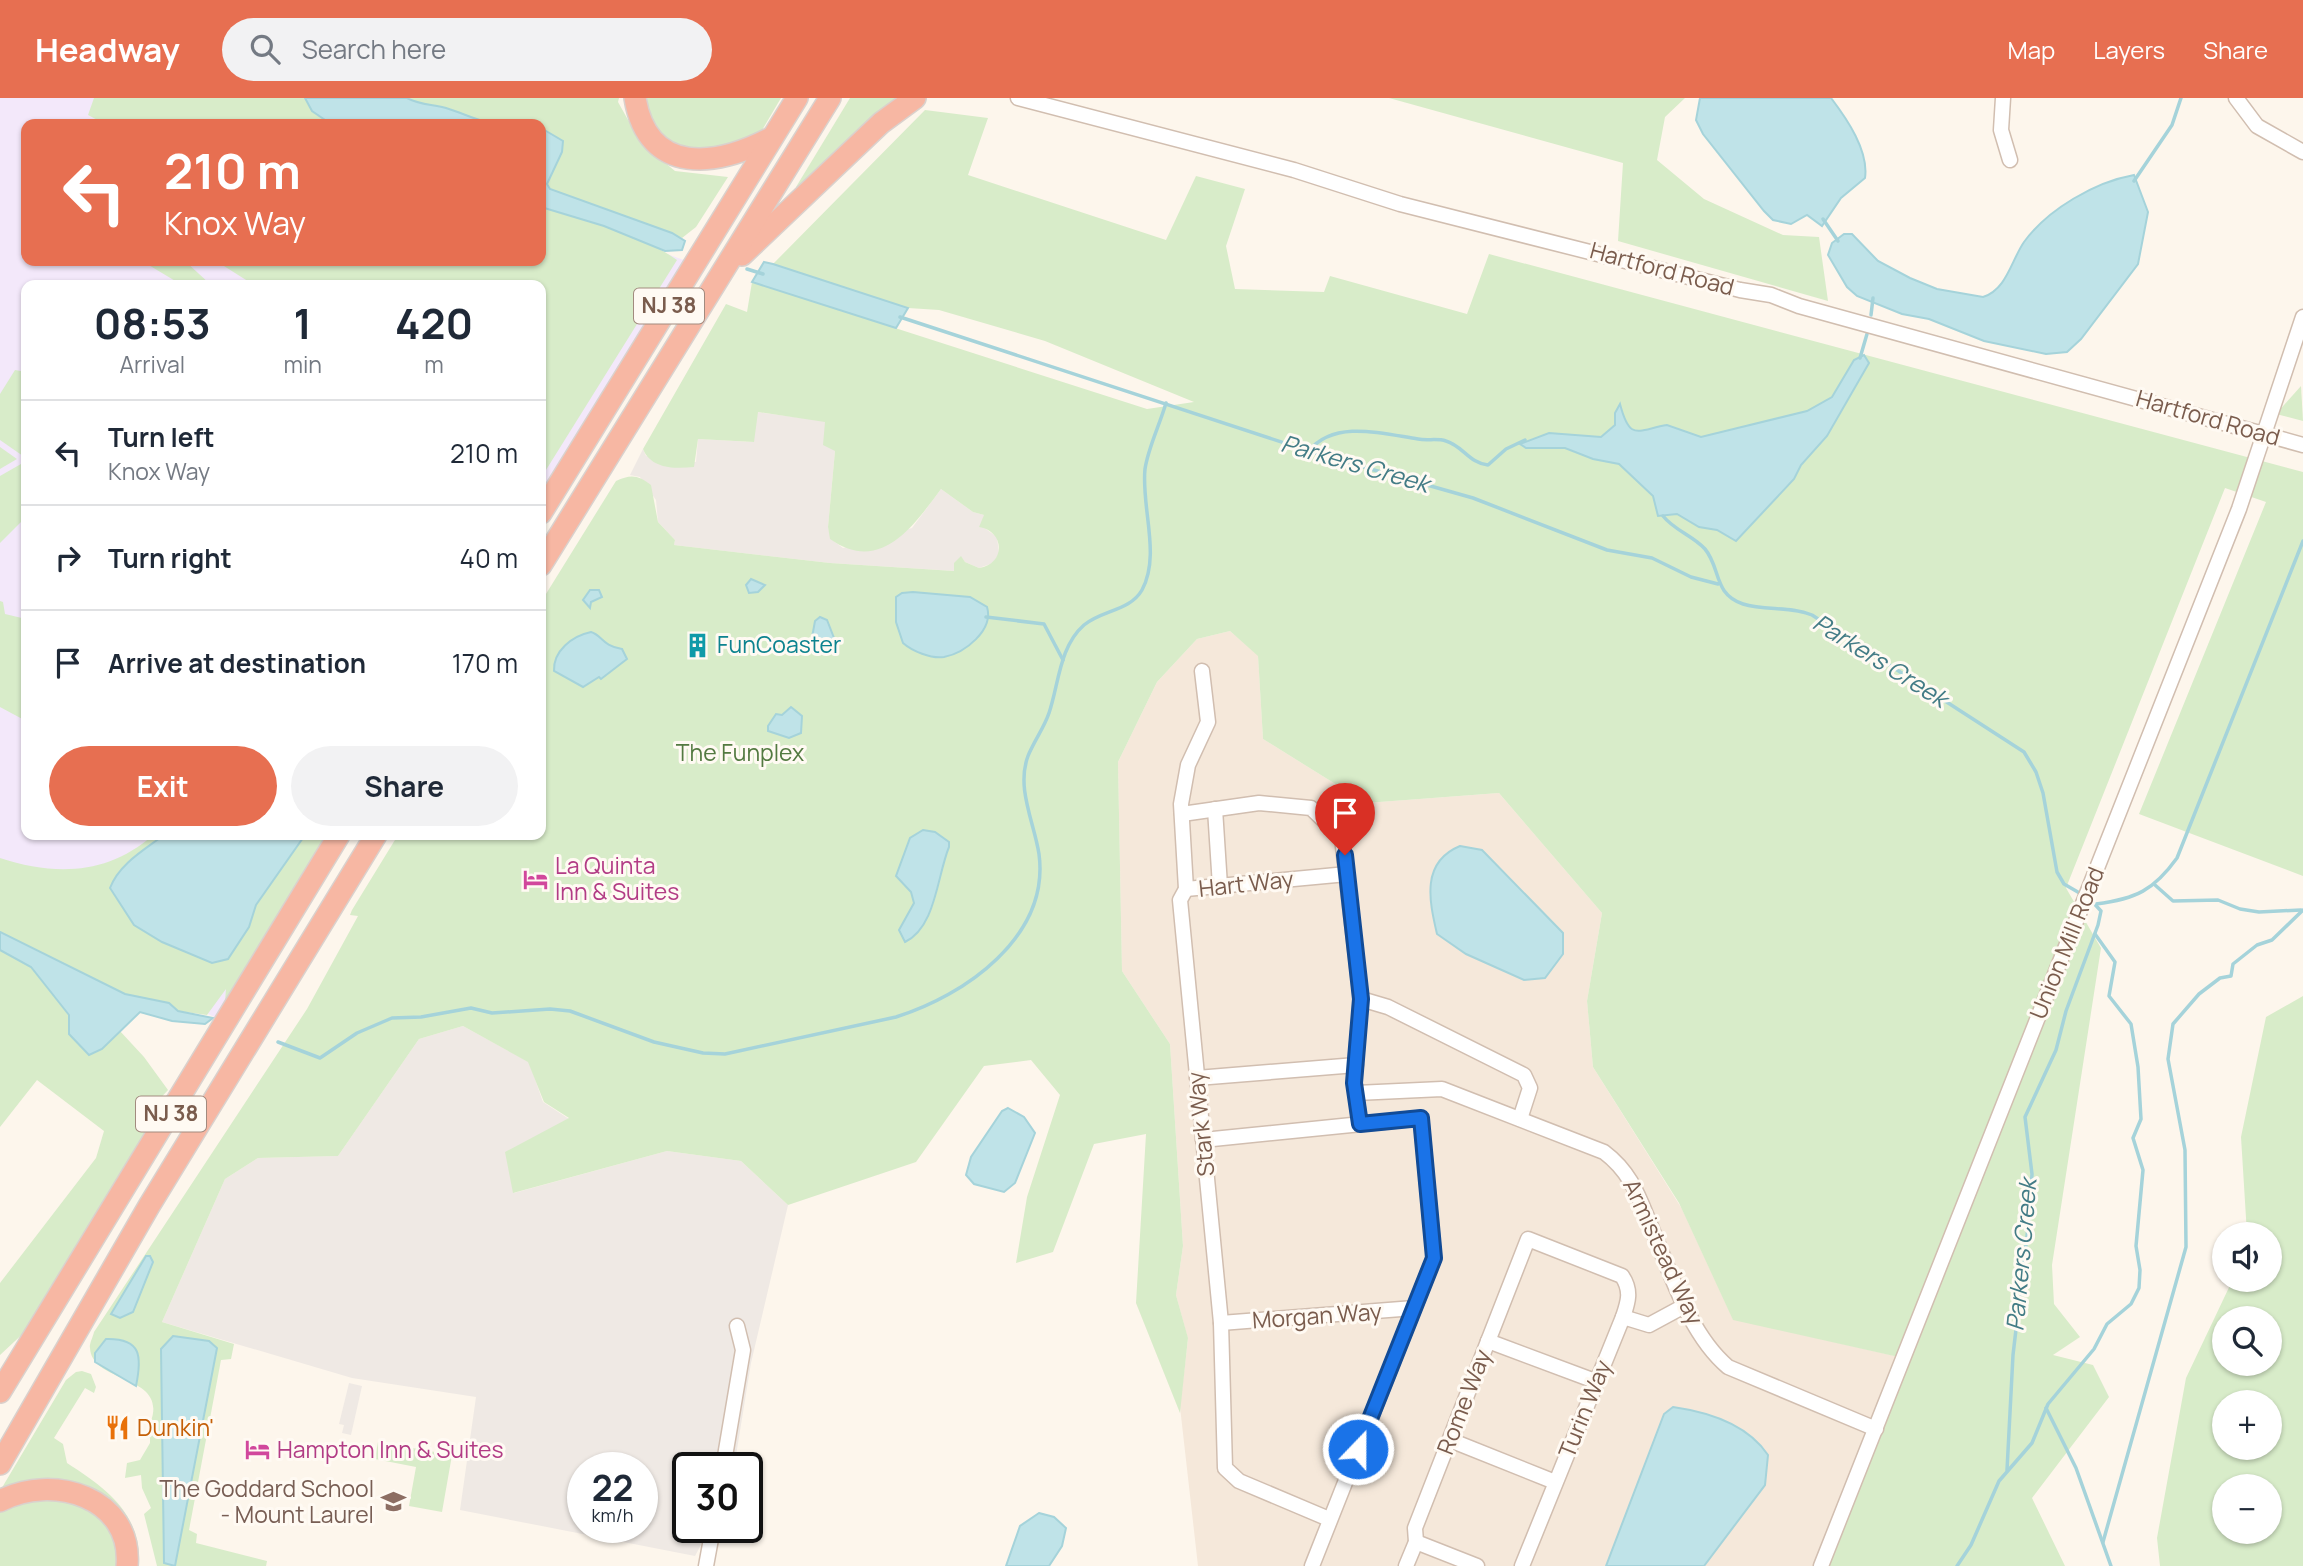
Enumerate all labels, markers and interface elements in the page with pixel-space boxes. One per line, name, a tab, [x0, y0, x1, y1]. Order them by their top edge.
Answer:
search box	[222, 18, 712, 81]
text: Headway	[35, 27, 180, 72]
icon: search	[246, 30, 284, 68]
text: Search here	[302, 31, 446, 67]
text: Map	[2008, 33, 2055, 66]
text: Layers	[2093, 33, 2165, 66]
text: Share	[2203, 33, 2268, 66]
text: 210 m	[164, 137, 301, 204]
icon: left	[49, 147, 140, 238]
text: Knox Way	[164, 201, 306, 245]
street label: Hartford Road	[1587, 233, 1738, 303]
road number: NJ 38	[634, 288, 704, 324]
text: 08:53	[94, 294, 211, 352]
text: 1	[294, 294, 312, 352]
text: 420	[395, 294, 473, 352]
text: Arrival	[119, 348, 185, 380]
text: min	[284, 348, 322, 380]
text: m	[424, 348, 444, 380]
street label: Hartford Road	[2133, 381, 2284, 453]
text: Turn left	[108, 419, 215, 455]
water label: Parkers Creek	[1277, 426, 1436, 500]
icon: left	[49, 434, 87, 472]
text: 210 m	[450, 435, 518, 471]
text: Knox Way	[108, 455, 210, 487]
icon: right	[49, 539, 87, 577]
text: Turn right	[108, 540, 232, 576]
text: 40 m	[460, 540, 518, 576]
water label: Parkers Creek	[1807, 605, 1957, 716]
place label: FunCoaster	[717, 628, 841, 660]
building icon: FunCoaster	[683, 631, 711, 659]
icon: arrive	[49, 644, 87, 682]
text: Arrive at destination	[108, 645, 366, 681]
text: 170 m	[452, 645, 518, 681]
park label: The Funplex	[676, 736, 804, 768]
button: Exit	[49, 746, 277, 826]
button: Share	[291, 746, 518, 826]
pin	[1315, 783, 1375, 855]
icon: arrive	[1326, 794, 1364, 832]
place label: La Quinta Inn & Suites	[555, 849, 679, 907]
street label: Hart Way	[1197, 862, 1295, 904]
street label: Union Mill Road	[2021, 862, 2111, 1024]
hotel icon: La Quinta Inn & Suites	[521, 865, 549, 893]
street label: Stark Way	[1179, 1070, 1221, 1178]
road number: NJ 38	[136, 1096, 206, 1132]
street label: Armistead Way	[1616, 1173, 1712, 1330]
water label: Parkers Creek	[1997, 1174, 2044, 1332]
map controls	[2212, 1222, 2282, 1544]
button: sound	[2212, 1222, 2282, 1292]
street label: Morgan Way	[1251, 1295, 1383, 1336]
button: search	[2212, 1306, 2282, 1376]
street label: Rome Way	[1428, 1344, 1498, 1459]
street label: Turin Way	[1550, 1355, 1618, 1462]
button: +	[2212, 1390, 2282, 1460]
place label: Dunkin'	[137, 1411, 214, 1443]
position arrow	[1321, 1412, 1395, 1486]
restaurant icon: Dunkin'	[103, 1414, 131, 1442]
place label: Hampton Inn & Suites	[277, 1433, 504, 1465]
hotel icon: Hampton Inn & Suites	[243, 1436, 271, 1464]
speed limit sign: 30	[672, 1452, 763, 1543]
text: 22	[592, 1464, 633, 1512]
place label: The Goddard School - Mount Laurel	[159, 1472, 374, 1530]
button: −	[2212, 1474, 2282, 1544]
school or university icon: The Goddard School - Mount Laurel	[380, 1488, 408, 1516]
text: km/h	[592, 1503, 633, 1527]

